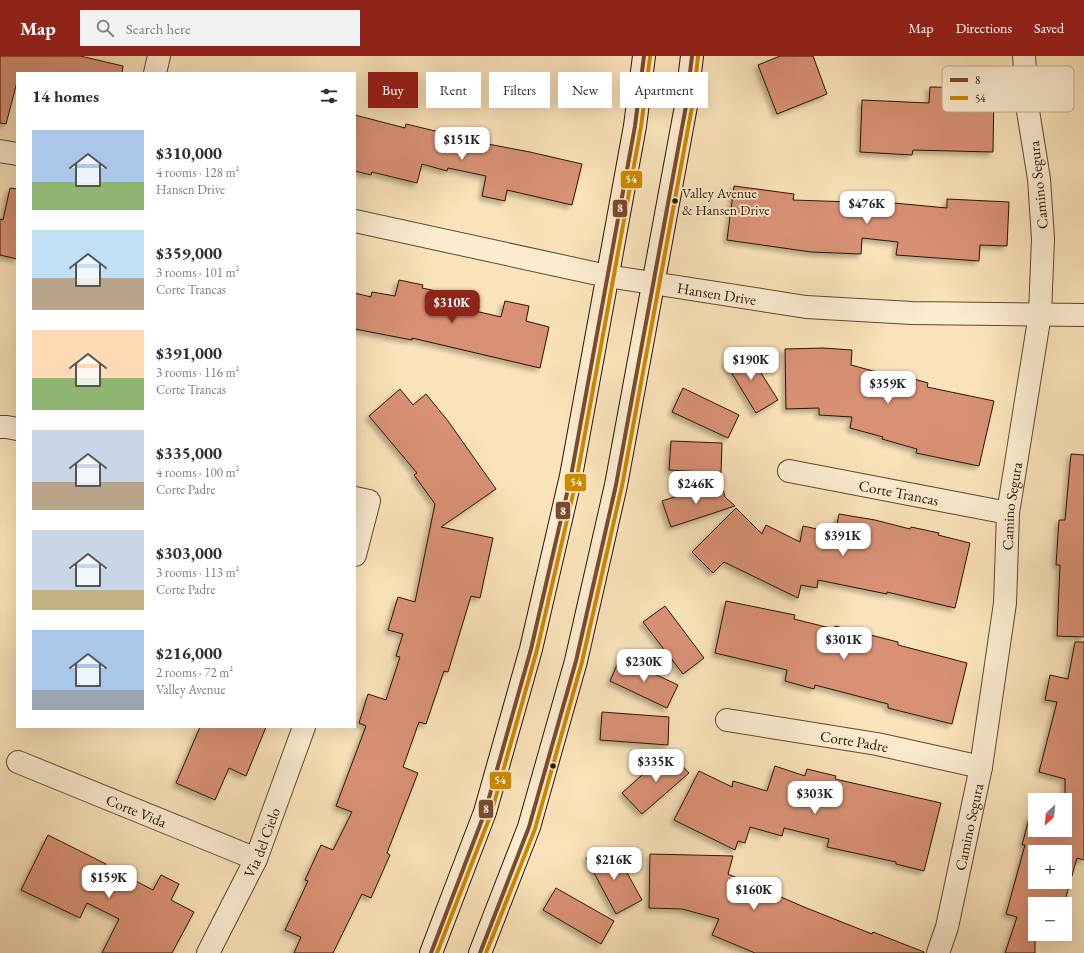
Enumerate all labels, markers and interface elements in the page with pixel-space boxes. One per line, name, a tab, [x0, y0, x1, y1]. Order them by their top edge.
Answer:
search box	[80, 10, 360, 46]
text: Map	[20, 16, 56, 41]
icon: search	[94, 17, 116, 39]
text: Search here	[126, 19, 191, 38]
text: Map	[908, 19, 934, 37]
text: Directions	[956, 19, 1012, 37]
text: Saved	[1034, 19, 1064, 37]
legend	[942, 66, 1074, 112]
chip: Buy	[368, 72, 418, 108]
chip: Rent	[426, 72, 481, 108]
chip: Filters	[489, 72, 550, 108]
chip: New	[558, 72, 612, 108]
chip: Apartment	[620, 72, 708, 108]
text: 8	[975, 73, 980, 87]
text: 14 homes	[32, 85, 99, 107]
icon: filters	[318, 85, 340, 107]
text: 54	[975, 91, 986, 105]
pin: $151K	[434, 127, 490, 161]
text: $151K	[444, 131, 480, 148]
street label: Camino Segura	[1024, 140, 1052, 230]
text: $310,000	[156, 142, 222, 164]
icon: home	[64, 146, 112, 194]
text: 4 rooms · 128 m²	[156, 164, 240, 181]
line badge: 54	[620, 170, 643, 189]
text: 54	[625, 172, 637, 186]
text: Hansen Drive	[156, 181, 225, 198]
place label: Valley Avenue & Hansen Drive	[682, 184, 770, 219]
pin: $476K	[839, 191, 895, 225]
text: $476K	[849, 195, 885, 212]
marker: Valley Avenue & Hansen Drive	[670, 196, 680, 206]
line badge: 8	[612, 199, 628, 218]
text: 8	[617, 201, 623, 215]
text: $359,000	[156, 242, 222, 264]
icon: home	[64, 246, 112, 294]
text: 3 rooms · 101 m²	[156, 264, 240, 281]
street label: Hansen Drive	[676, 278, 758, 309]
text: Corte Trancas	[156, 281, 226, 298]
pin: $310K	[424, 290, 480, 324]
text: $310K	[434, 294, 470, 311]
text: $391,000	[156, 342, 222, 364]
icon: home	[64, 346, 112, 394]
pin: $190K	[723, 347, 779, 381]
text: $190K	[733, 351, 769, 368]
text: 3 rooms · 116 m²	[156, 364, 240, 381]
pin: $359K	[860, 371, 916, 405]
text: $359K	[870, 375, 906, 392]
text: Corte Trancas	[156, 381, 226, 398]
text: $335,000	[156, 442, 222, 464]
icon: home	[64, 446, 112, 494]
street label: Camino Segura	[997, 461, 1026, 551]
text: 4 rooms · 100 m²	[156, 464, 240, 481]
pin: $246K	[668, 471, 724, 505]
line badge: 54	[564, 473, 587, 492]
text: 54	[570, 475, 582, 489]
text: $246K	[678, 475, 714, 492]
street label: Corte Trancas	[857, 475, 941, 509]
text: Corte Padre	[156, 481, 215, 498]
line badge: 8	[555, 501, 571, 520]
text: 8	[560, 504, 566, 518]
pin: $391K	[815, 523, 871, 557]
text: $391K	[825, 527, 861, 544]
text: $303,000	[156, 542, 222, 564]
icon: home	[64, 546, 112, 594]
text: 3 rooms · 113 m²	[156, 564, 240, 581]
text: Corte Padre	[156, 581, 215, 598]
pin: $301K	[816, 627, 872, 661]
text: $301K	[826, 631, 862, 648]
text: $216,000	[156, 642, 222, 664]
icon: home	[64, 646, 112, 694]
pin: $230K	[616, 649, 672, 683]
text: $230K	[626, 653, 662, 670]
text: 2 rooms · 72 m²	[156, 664, 233, 681]
text: Valley Avenue	[156, 681, 226, 698]
street label: Corte Padre	[819, 726, 890, 756]
pin: $335K	[628, 749, 684, 783]
text: $335K	[638, 753, 674, 770]
unlabelled marker	[548, 761, 558, 771]
line badge: 54	[489, 771, 512, 790]
text: 54	[494, 773, 506, 787]
pin: $303K	[787, 781, 843, 815]
street label: Camino Segura	[950, 781, 987, 872]
text: $303K	[797, 785, 833, 802]
street label: Corte Vida	[103, 789, 170, 831]
north arrow	[1028, 793, 1072, 837]
map controls	[1028, 793, 1072, 941]
line badge: 8	[478, 799, 494, 819]
text: 8	[483, 802, 489, 816]
street label: Via del Cielo	[239, 805, 284, 881]
button: +	[1028, 845, 1072, 889]
pin: $216K	[586, 847, 642, 881]
text: $216K	[596, 851, 632, 868]
pin: $159K	[81, 865, 137, 899]
text: $159K	[91, 869, 127, 886]
pin: $160K	[726, 877, 782, 911]
text: $160K	[736, 881, 772, 898]
button: −	[1028, 897, 1072, 941]

